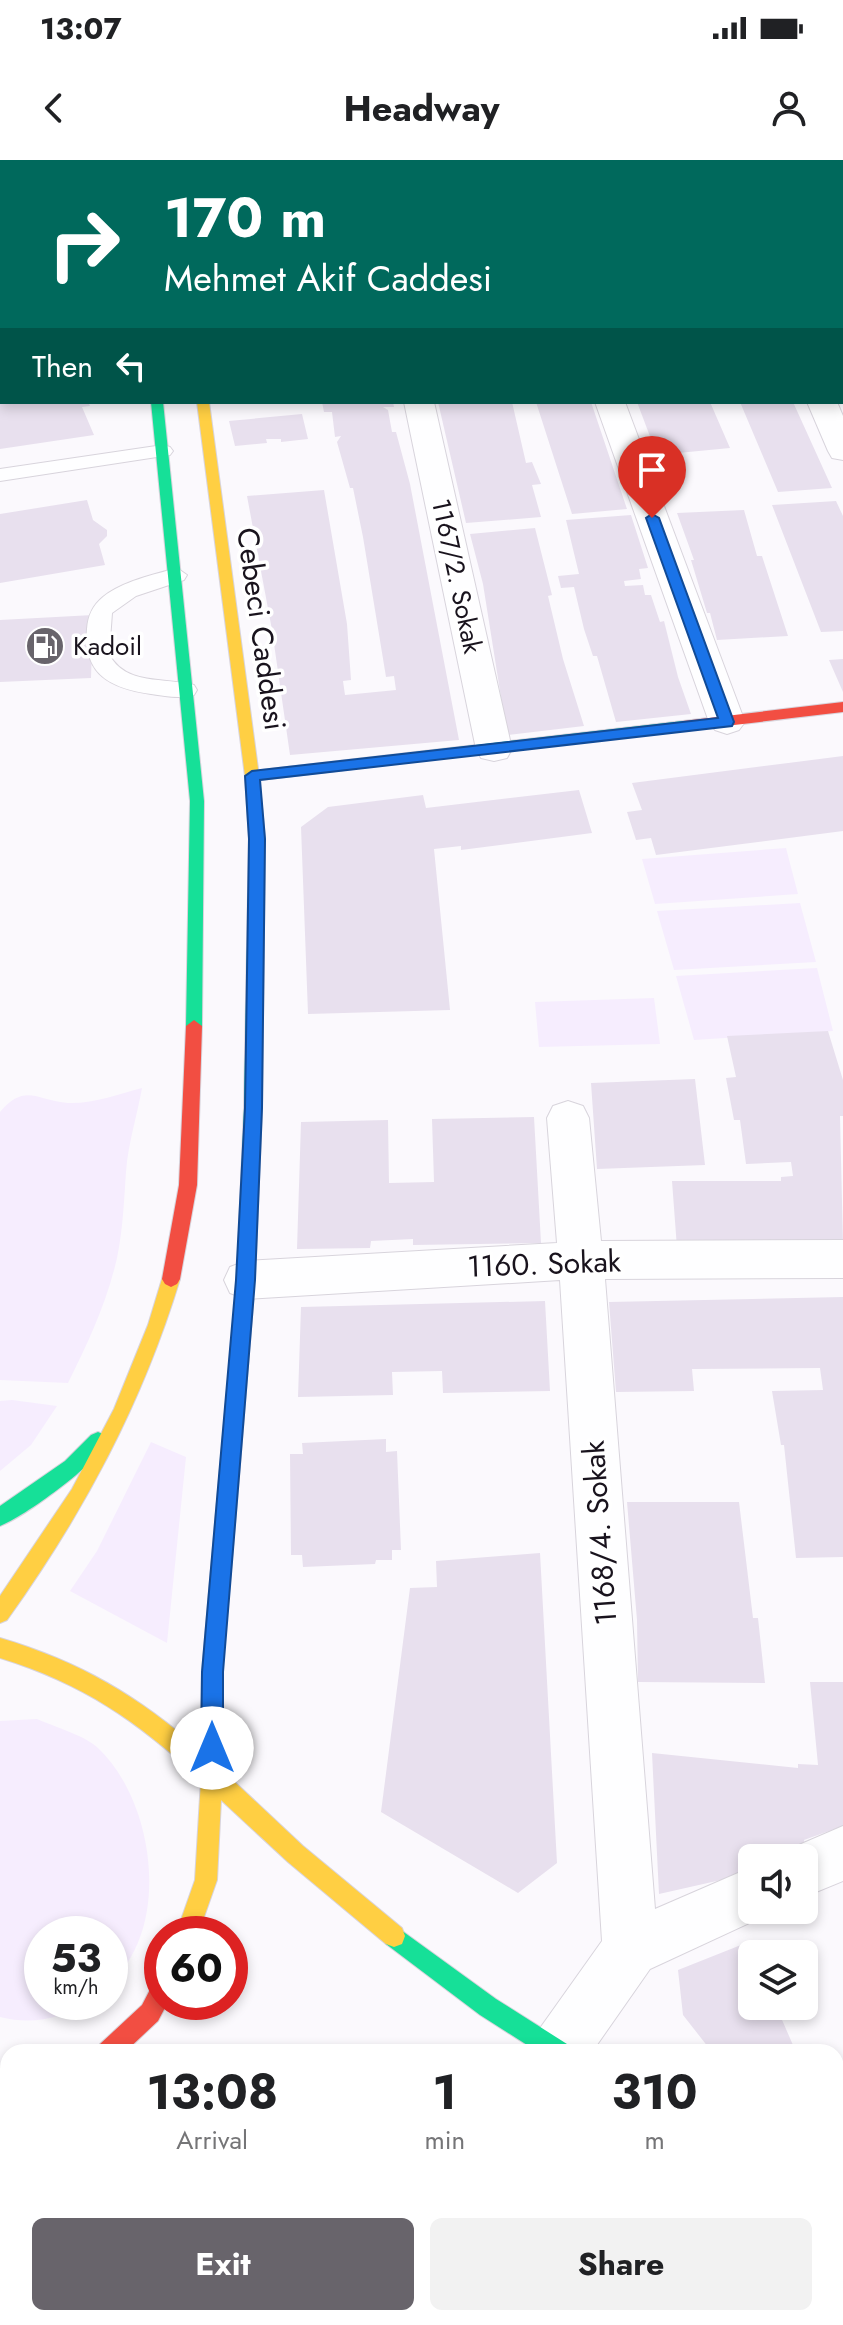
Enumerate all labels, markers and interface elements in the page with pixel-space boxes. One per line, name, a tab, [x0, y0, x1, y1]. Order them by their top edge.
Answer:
text: 13:07	[40, 7, 122, 50]
text: Headway	[344, 82, 499, 134]
icon: back	[32, 86, 76, 130]
icon: person	[767, 86, 811, 130]
text: 170 m	[164, 177, 326, 258]
icon: right	[32, 192, 136, 296]
text: Mehmet Akif Caddesi	[164, 252, 492, 304]
icon: left	[109, 344, 153, 388]
text: Then	[32, 345, 93, 388]
pin	[618, 436, 686, 518]
icon: arrive	[630, 448, 674, 492]
street label: 1167/2. Sokak	[422, 495, 492, 657]
street label: Cebeci Caddesi	[226, 525, 297, 733]
fuel station icon: Kadoil	[24, 625, 66, 667]
place label: Kadoil	[73, 627, 142, 665]
street label: 1160. Sokak	[466, 1239, 622, 1288]
street label: 1168/4. Sokak	[572, 1439, 627, 1627]
position arrow	[170, 1706, 254, 1790]
map controls	[738, 1844, 818, 2020]
button: sound	[738, 1844, 818, 1924]
speed limit sign: 60	[144, 1916, 248, 2020]
text: 53	[51, 1929, 101, 1987]
button: layers	[738, 1940, 818, 2020]
text: km/h	[53, 1973, 99, 2002]
text: 13:08	[146, 2058, 278, 2127]
text: 1	[433, 2058, 457, 2127]
text: 310	[612, 2058, 698, 2127]
text: Arrival	[176, 2121, 248, 2159]
text: min	[424, 2121, 465, 2159]
text: m	[644, 2121, 665, 2159]
button: Exit	[32, 2218, 414, 2310]
button: Share	[430, 2218, 812, 2310]

